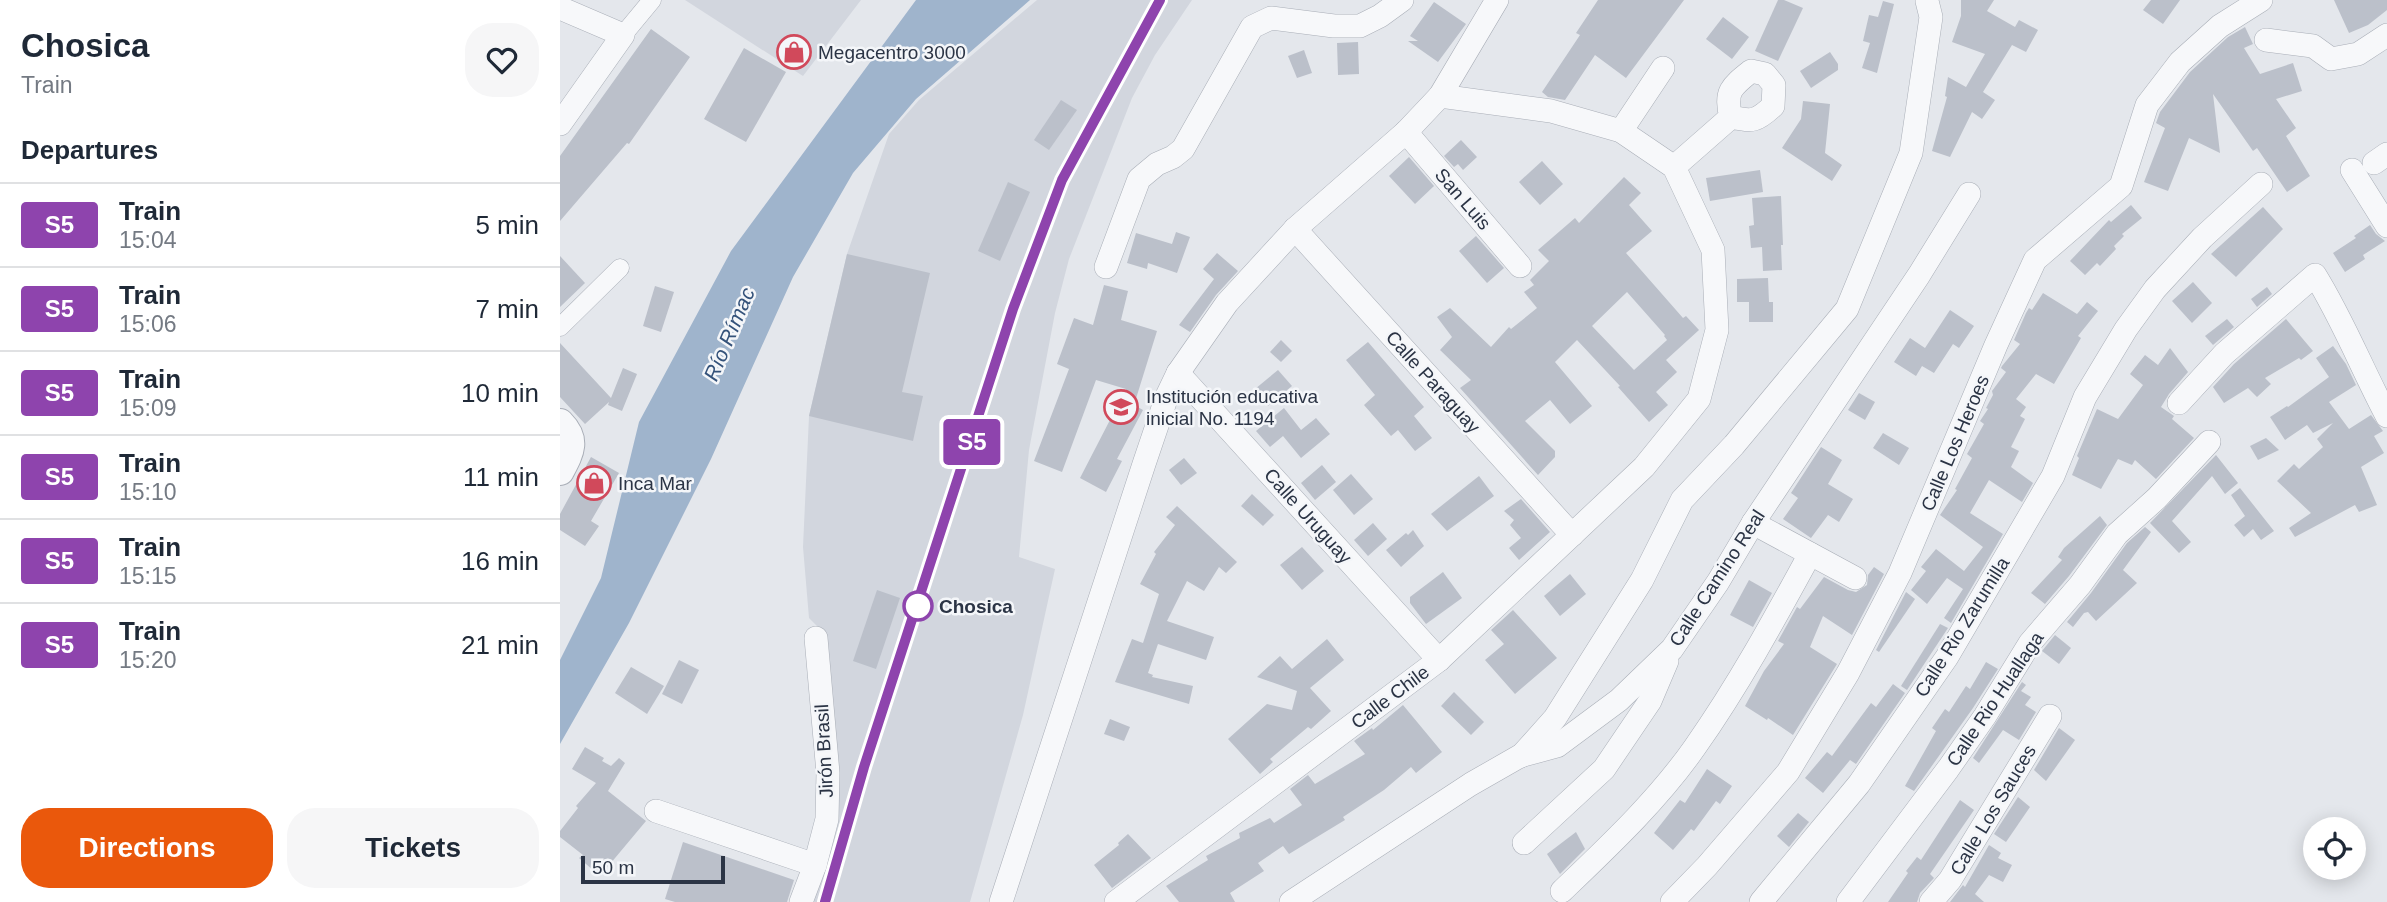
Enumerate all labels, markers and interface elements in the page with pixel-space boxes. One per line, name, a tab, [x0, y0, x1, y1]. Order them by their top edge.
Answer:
button: heart	[465, 23, 539, 97]
text: Chosica	[21, 27, 149, 64]
shop icon: Megacentro 3000	[775, 33, 813, 71]
place label: Megacentro 3000	[818, 42, 966, 63]
text: Train	[21, 72, 73, 98]
text: Departures	[21, 135, 158, 165]
street label: San Luis	[1431, 164, 1495, 234]
text: Train	[119, 196, 181, 226]
text: 5 min	[475, 210, 539, 240]
text: S5	[45, 211, 74, 238]
text: 15:04	[119, 227, 177, 253]
text: Train	[119, 280, 181, 310]
water label: Río Rímac	[699, 283, 759, 384]
text: 7 min	[475, 294, 539, 324]
text: S5	[45, 295, 74, 322]
text: 15:06	[119, 311, 177, 337]
street label: Calle Paraguay	[1382, 327, 1485, 438]
text: Train	[119, 364, 181, 394]
street label: Calle Los Heroes	[1917, 372, 1993, 514]
text: 10 min	[461, 378, 539, 408]
text: S5	[45, 379, 74, 406]
place label: Institución educativa inicial No. 1194	[1146, 386, 1319, 429]
school or university icon: Institución educativa inicial No. 1194	[1102, 388, 1140, 426]
text: 15:09	[119, 395, 177, 421]
line badge: S5	[940, 419, 1004, 465]
text: S5	[957, 428, 987, 455]
text: Train	[119, 448, 181, 478]
text: 11 min	[463, 462, 539, 492]
text: S5	[45, 463, 74, 490]
shop icon: Inca Mar	[575, 464, 613, 502]
street label: Calle Uruguay	[1260, 464, 1356, 568]
place label: Inca Mar	[618, 473, 693, 494]
text: 15:10	[119, 479, 177, 505]
street label: Calle Camino Real	[1665, 506, 1769, 650]
text: Train	[119, 532, 181, 562]
text: 16 min	[461, 546, 539, 576]
text: S5	[45, 547, 74, 574]
street label: Calle Rio Zarumilla	[1911, 553, 2014, 701]
text: 15:15	[119, 563, 177, 589]
marker: Chosica	[903, 591, 933, 621]
place label: Chosica	[939, 596, 1013, 617]
text: Train	[119, 616, 181, 646]
street label: Calle Rio Huallaga	[1942, 628, 2048, 770]
text: 21 min	[461, 630, 539, 660]
text: S5	[45, 631, 74, 658]
text: 15:20	[119, 647, 177, 673]
street label: Calle Chile	[1347, 661, 1433, 733]
street label: Jirón Brasil	[811, 704, 837, 798]
street label: Calle Los Sauces	[1946, 741, 2040, 879]
button: Directions	[21, 808, 273, 888]
button: Tickets	[287, 808, 539, 888]
map controls	[2303, 817, 2366, 880]
button: locate	[2303, 817, 2366, 880]
scale bar	[581, 853, 724, 885]
text: 50 m	[592, 857, 634, 878]

